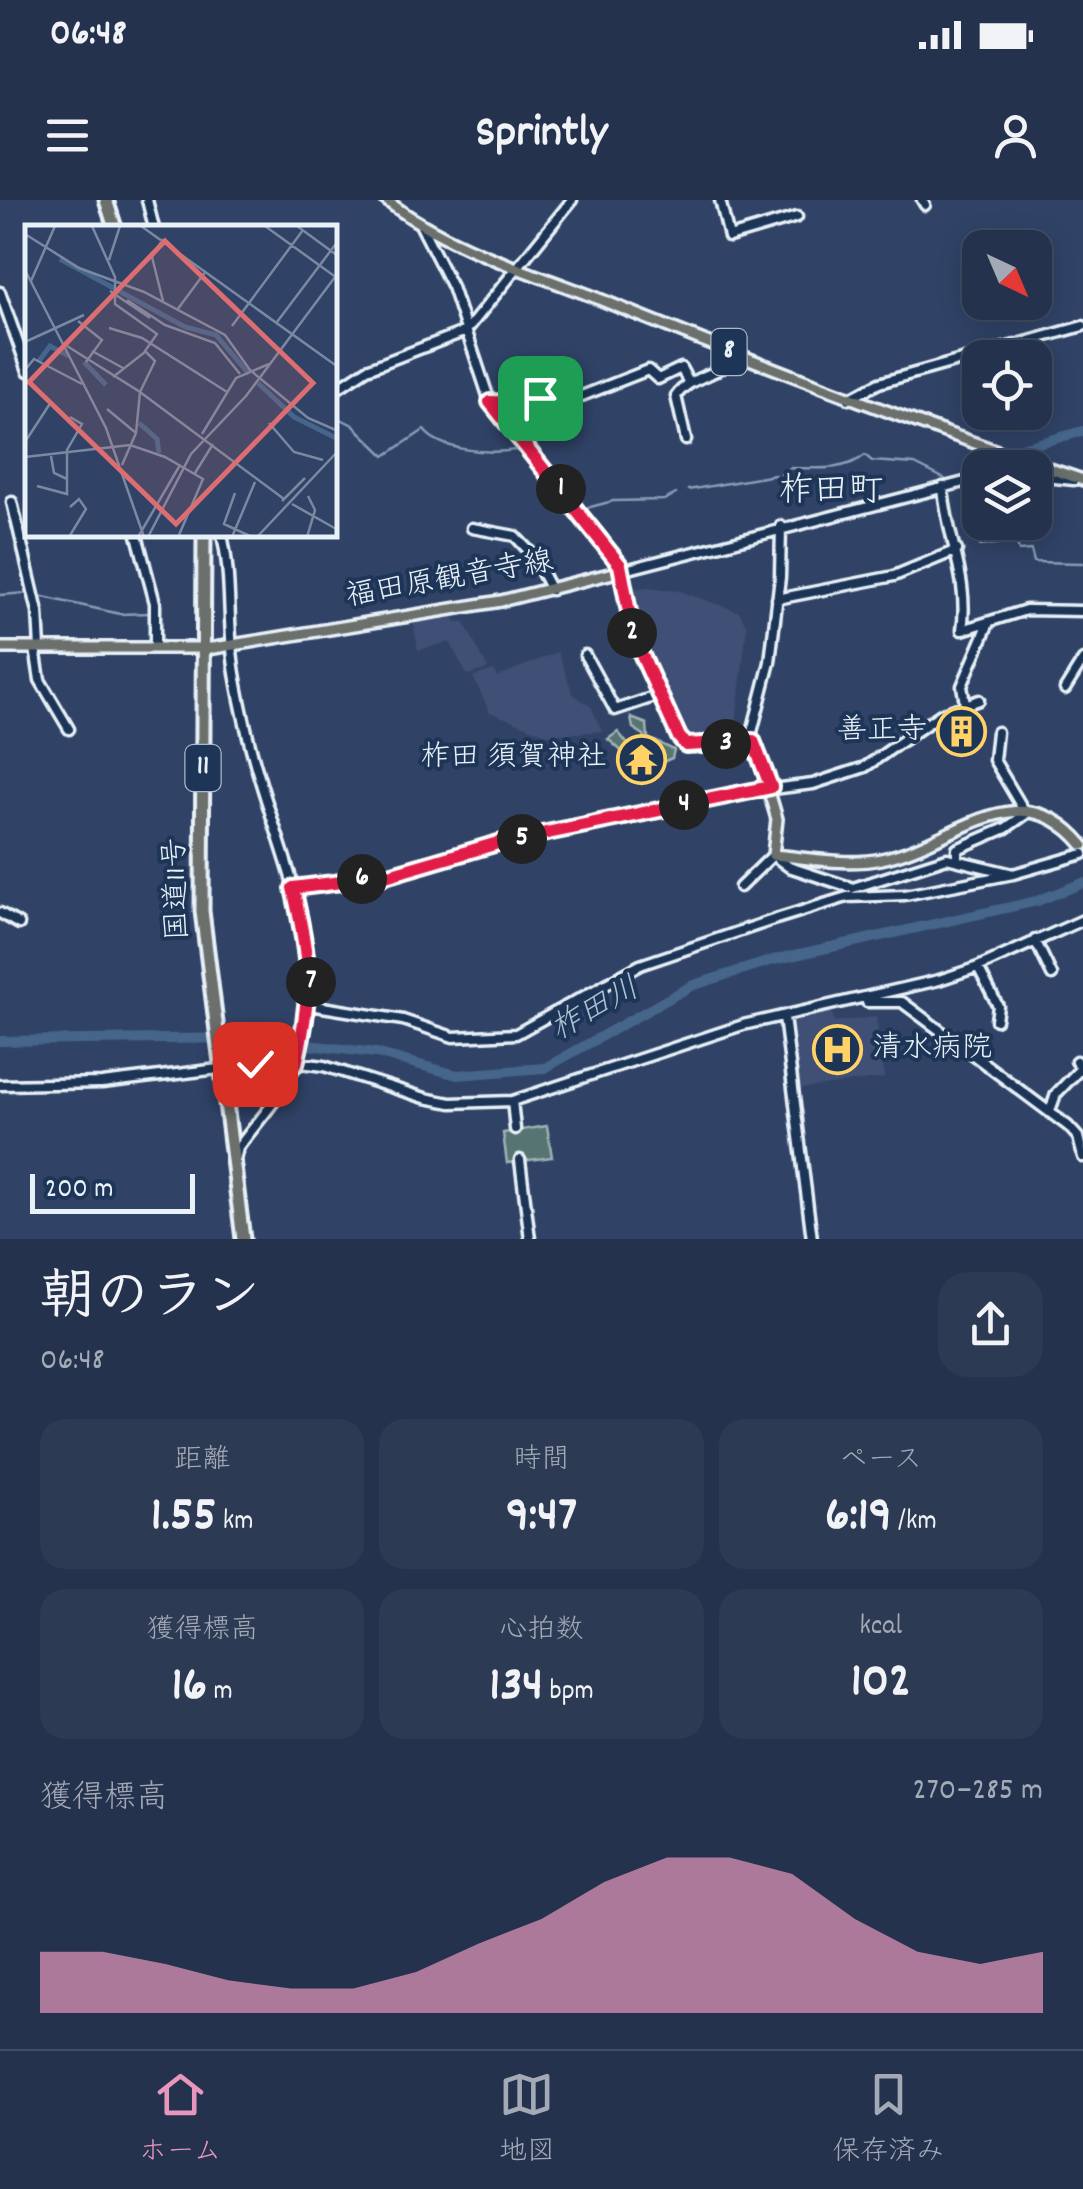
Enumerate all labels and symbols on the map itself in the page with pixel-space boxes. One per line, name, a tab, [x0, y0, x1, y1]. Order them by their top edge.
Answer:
inset map	[25, 225, 338, 538]
north arrow	[962, 230, 1052, 320]
road number: 8	[712, 329, 746, 375]
pin	[498, 356, 583, 441]
pin: 1	[536, 464, 586, 514]
district label: 柞田町	[778, 468, 884, 518]
street label: 福田原観音寺線	[343, 542, 557, 620]
pin: 2	[607, 608, 657, 658]
building icon: 善正寺	[936, 706, 988, 758]
place label: 善正寺	[837, 711, 927, 754]
pin: 3	[701, 719, 751, 769]
temple icon: 柞田 須賀神社	[616, 733, 668, 785]
place label: 柞田 須賀神社	[420, 738, 607, 781]
road number: 11	[186, 745, 220, 791]
pin: 4	[659, 780, 709, 830]
pin: 5	[497, 814, 547, 864]
street label: 国道11号	[156, 837, 202, 941]
pin: 6	[337, 854, 387, 904]
pin: 7	[286, 957, 336, 1007]
water label: 柞田川	[543, 968, 649, 1054]
pin	[213, 1022, 298, 1107]
hospital icon: 清水病院	[811, 1024, 863, 1076]
place label: 清水病院	[872, 1029, 992, 1072]
scale bar	[30, 1169, 195, 1214]

